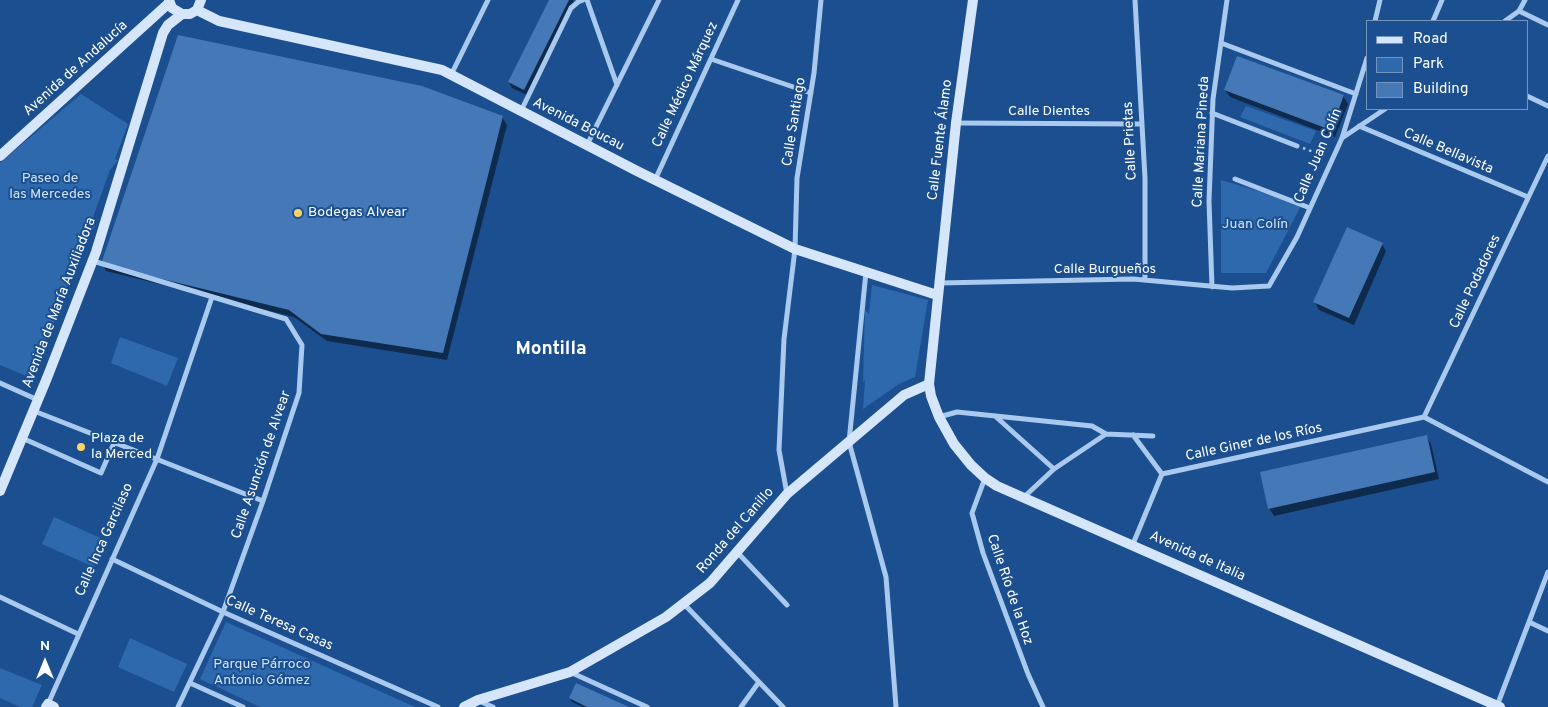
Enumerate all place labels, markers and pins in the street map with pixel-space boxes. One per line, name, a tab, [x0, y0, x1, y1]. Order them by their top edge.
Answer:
place label: Bodegas Alvear	[308, 205, 407, 221]
marker: Bodegas Alvear	[292, 207, 304, 219]
place label: Plaza de la Merced	[91, 431, 152, 464]
marker: Plaza de la Merced	[75, 441, 87, 453]

